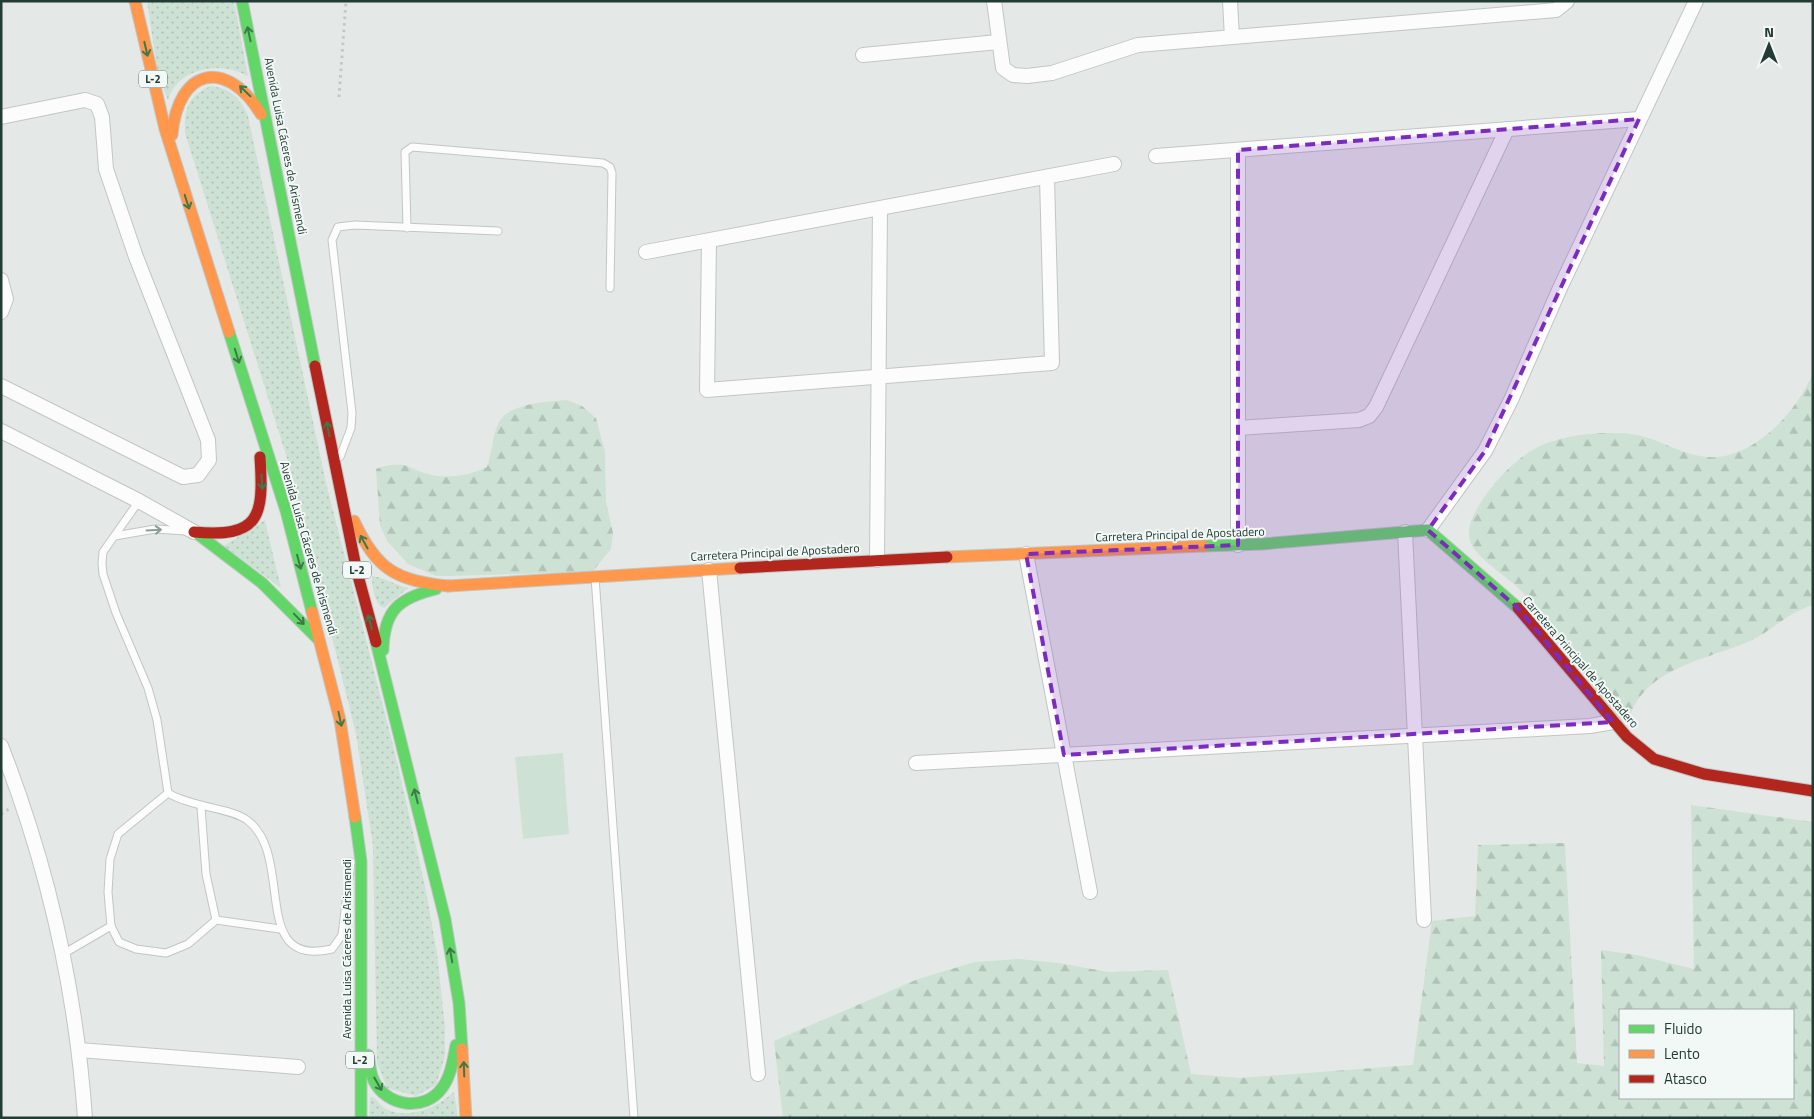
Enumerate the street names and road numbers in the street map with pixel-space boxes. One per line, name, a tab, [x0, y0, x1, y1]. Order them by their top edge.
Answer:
street label: Avenida Luisa Cáceres de Arismendi	[260, 56, 312, 236]
road number: L-2	[139, 70, 167, 88]
street label: Avenida Luisa Cáceres de Arismendi	[275, 459, 343, 637]
street label: Carretera Principal de Apostadero	[1095, 522, 1265, 546]
street label: Carretera Principal de Apostadero	[690, 538, 860, 566]
road number: L-2	[343, 562, 371, 578]
street label: Carretera Principal de Apostadero	[1518, 592, 1644, 732]
street label: Avenida Luisa Cáceres de Arismendi	[337, 859, 356, 1039]
road number: L-2	[346, 1052, 374, 1068]

